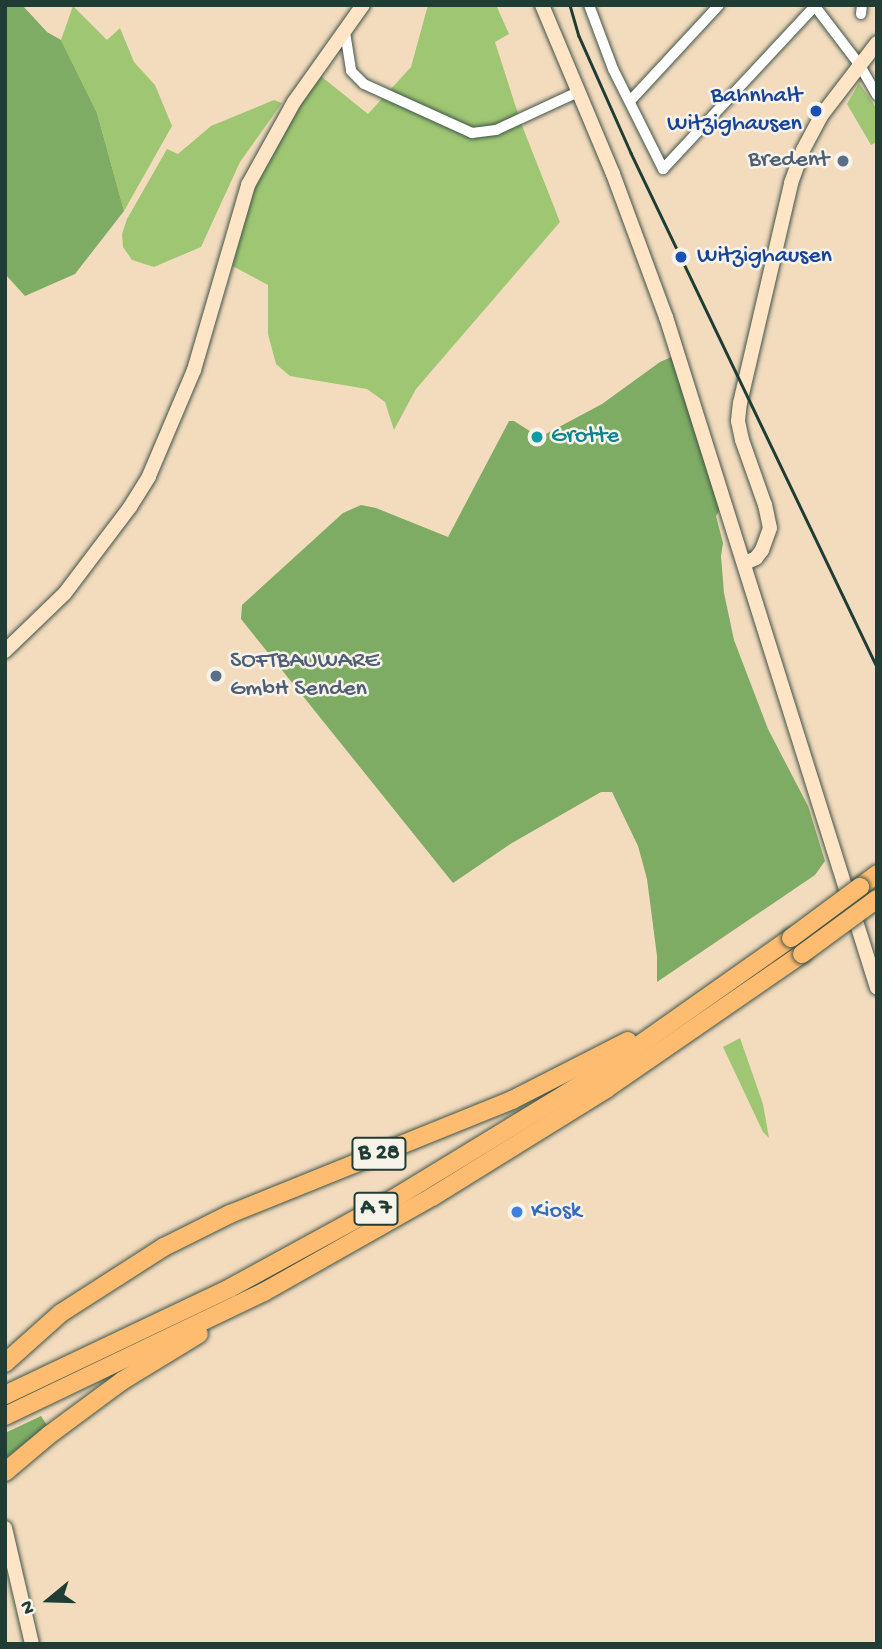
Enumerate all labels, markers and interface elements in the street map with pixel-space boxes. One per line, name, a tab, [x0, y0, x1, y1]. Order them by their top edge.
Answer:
place label: Bahnhalt Witzighausen	[667, 83, 802, 139]
marker: Bahnhalt Witzighausen	[808, 103, 824, 119]
place label: Bredent	[748, 147, 829, 175]
marker: Bredent	[835, 153, 851, 169]
place label: Witzighausen	[697, 243, 832, 271]
marker: Witzighausen	[671, 247, 691, 267]
place label: Grotte	[551, 423, 619, 451]
marker: Grotte	[529, 429, 545, 445]
place label: SOFTBAUWARE GmbH Senden	[230, 648, 379, 704]
marker: SOFTBAUWARE GmbH Senden	[208, 668, 224, 684]
road number: B 28	[351, 1134, 407, 1174]
road number: A 7	[353, 1190, 399, 1228]
place label: Kiosk	[531, 1198, 581, 1226]
marker: Kiosk	[509, 1204, 525, 1220]
north arrow	[14, 1565, 84, 1635]
text: N	[16, 1597, 42, 1617]

